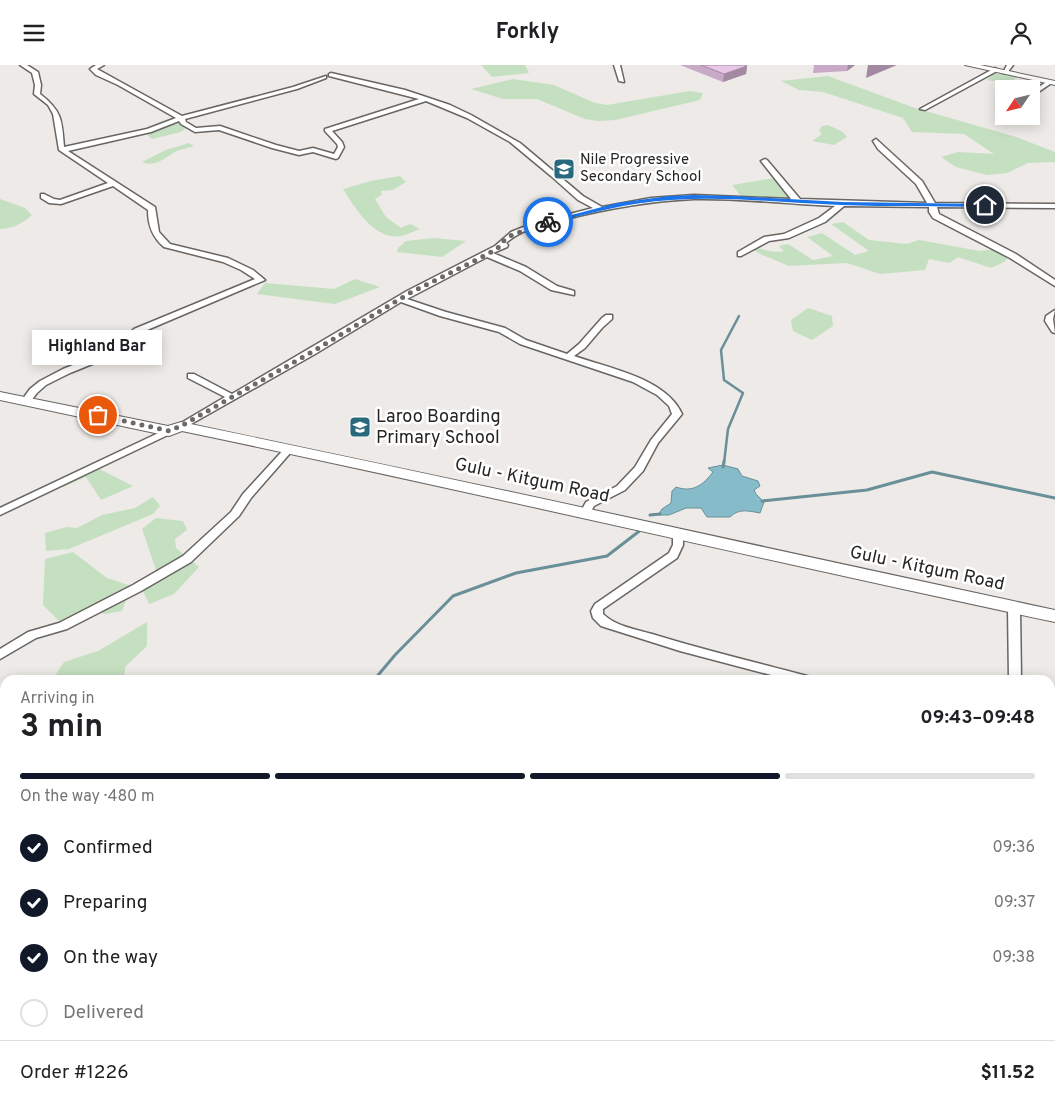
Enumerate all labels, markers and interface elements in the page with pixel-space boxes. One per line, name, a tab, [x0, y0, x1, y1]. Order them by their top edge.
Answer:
icon: menu	[20, 19, 48, 47]
text: Forkly	[496, 19, 559, 46]
icon: person	[1007, 19, 1035, 47]
north arrow	[995, 80, 1040, 125]
map controls	[995, 80, 1040, 125]
place label: Nile Progressive Secondary School	[580, 151, 701, 187]
school or university icon: Nile Progressive Secondary School	[552, 157, 576, 181]
pin	[964, 184, 1006, 226]
icon: home	[971, 191, 999, 219]
courier	[523, 197, 573, 247]
icon: bike	[534, 208, 562, 236]
callout: Highland Bar	[33, 330, 163, 365]
text: Highland Bar	[48, 337, 146, 357]
pin	[77, 394, 119, 436]
icon: bag	[84, 401, 112, 429]
place label: Laroo Boarding Primary School	[376, 406, 501, 450]
school or university icon: Laroo Boarding Primary School	[348, 415, 372, 439]
street label: Gulu - Kitgum Road	[453, 453, 611, 509]
street label: Gulu - Kitgum Road	[848, 541, 1006, 597]
text: Arriving in	[20, 689, 95, 709]
text: 09:43–09:48	[920, 706, 1035, 730]
text: 3 min	[20, 708, 103, 748]
text: On the way · 480 m	[20, 787, 155, 807]
icon: check	[20, 834, 48, 862]
text: Confirmed	[63, 836, 153, 860]
text: 09:36	[992, 838, 1035, 858]
icon: check	[20, 889, 48, 917]
text: Preparing	[63, 891, 147, 915]
text: 09:37	[994, 893, 1035, 913]
icon: check	[20, 944, 48, 972]
text: On the way	[63, 946, 158, 970]
text: 09:38	[992, 948, 1035, 968]
text: Delivered	[63, 1001, 144, 1025]
text: Order #1226	[20, 1061, 128, 1085]
text: $11.52	[980, 1061, 1035, 1085]

